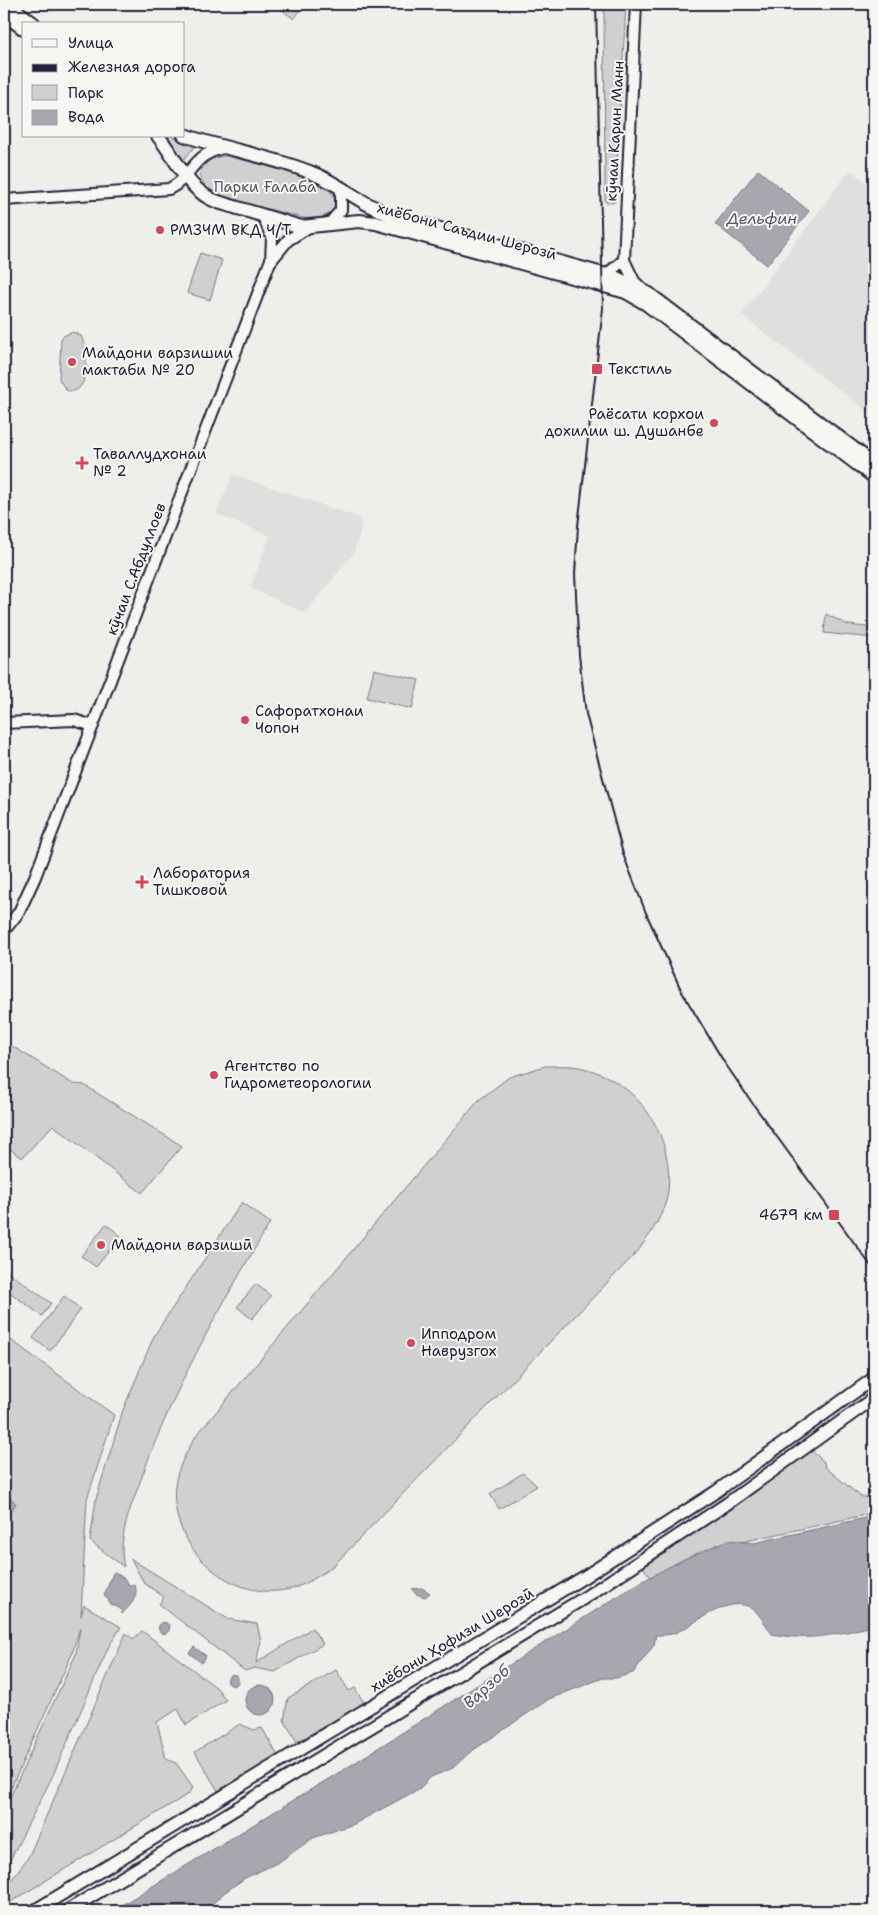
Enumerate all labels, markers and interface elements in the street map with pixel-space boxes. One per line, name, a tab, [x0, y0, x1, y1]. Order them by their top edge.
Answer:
legend	[22, 22, 185, 138]
text: Улица	[68, 33, 114, 53]
text: Железная дорога	[68, 57, 196, 77]
street label: кӯчаи Карин Манн	[601, 60, 629, 202]
text: Парк	[68, 83, 104, 103]
text: Вода	[68, 107, 105, 127]
park label: Парки Ғалаба	[214, 177, 317, 197]
street label: хиёбони Саъдии Шерозӣ	[375, 197, 559, 265]
water label: Дельфин	[726, 208, 797, 229]
place label: РМЗЧМ ВКД Ч/Т	[170, 220, 291, 240]
marker: РМЗЧМ ВКД Ч/Т	[154, 224, 166, 236]
place label: Майдони варзишии мактаби № 20	[82, 343, 233, 380]
marker: Майдони варзишии мактаби № 20	[66, 356, 78, 368]
place label: Текстиль	[608, 359, 672, 379]
marker: Текстиль	[590, 362, 604, 376]
place label: Раёсати корхои дохилии ш. Душанбе	[545, 404, 704, 441]
marker: Раёсати корхои дохилии ш. Душанбе	[708, 417, 720, 429]
place label: Таваллудхонаи № 2	[93, 444, 207, 481]
marker: Таваллудхонаи № 2	[75, 456, 89, 470]
street label: кӯчаи С.Абдуллоев	[102, 500, 170, 638]
place label: Сафоратхонаи Чопон	[255, 701, 364, 738]
marker: Сафоратхонаи Чопон	[239, 714, 251, 726]
place label: Лаборатория Тишковой	[153, 863, 250, 900]
marker: Лаборатория Тишковой	[135, 875, 149, 889]
place label: Агентство по Гидрометеорологии	[224, 1056, 372, 1093]
marker: Агентство по Гидрометеорологии	[208, 1069, 220, 1081]
place label: 4679 км	[759, 1205, 823, 1225]
marker: 4679 км	[827, 1208, 841, 1222]
place label: Майдони варзишӣ	[111, 1235, 253, 1255]
marker: Майдони варзишӣ	[95, 1239, 107, 1251]
place label: Ипподром Наврузгох	[421, 1324, 497, 1361]
marker: Ипподром Наврузгох	[405, 1337, 417, 1349]
street label: хиёбони Ҳофизи Шерозӣ	[367, 1583, 538, 1697]
water label: Варзоб	[459, 1659, 515, 1713]

